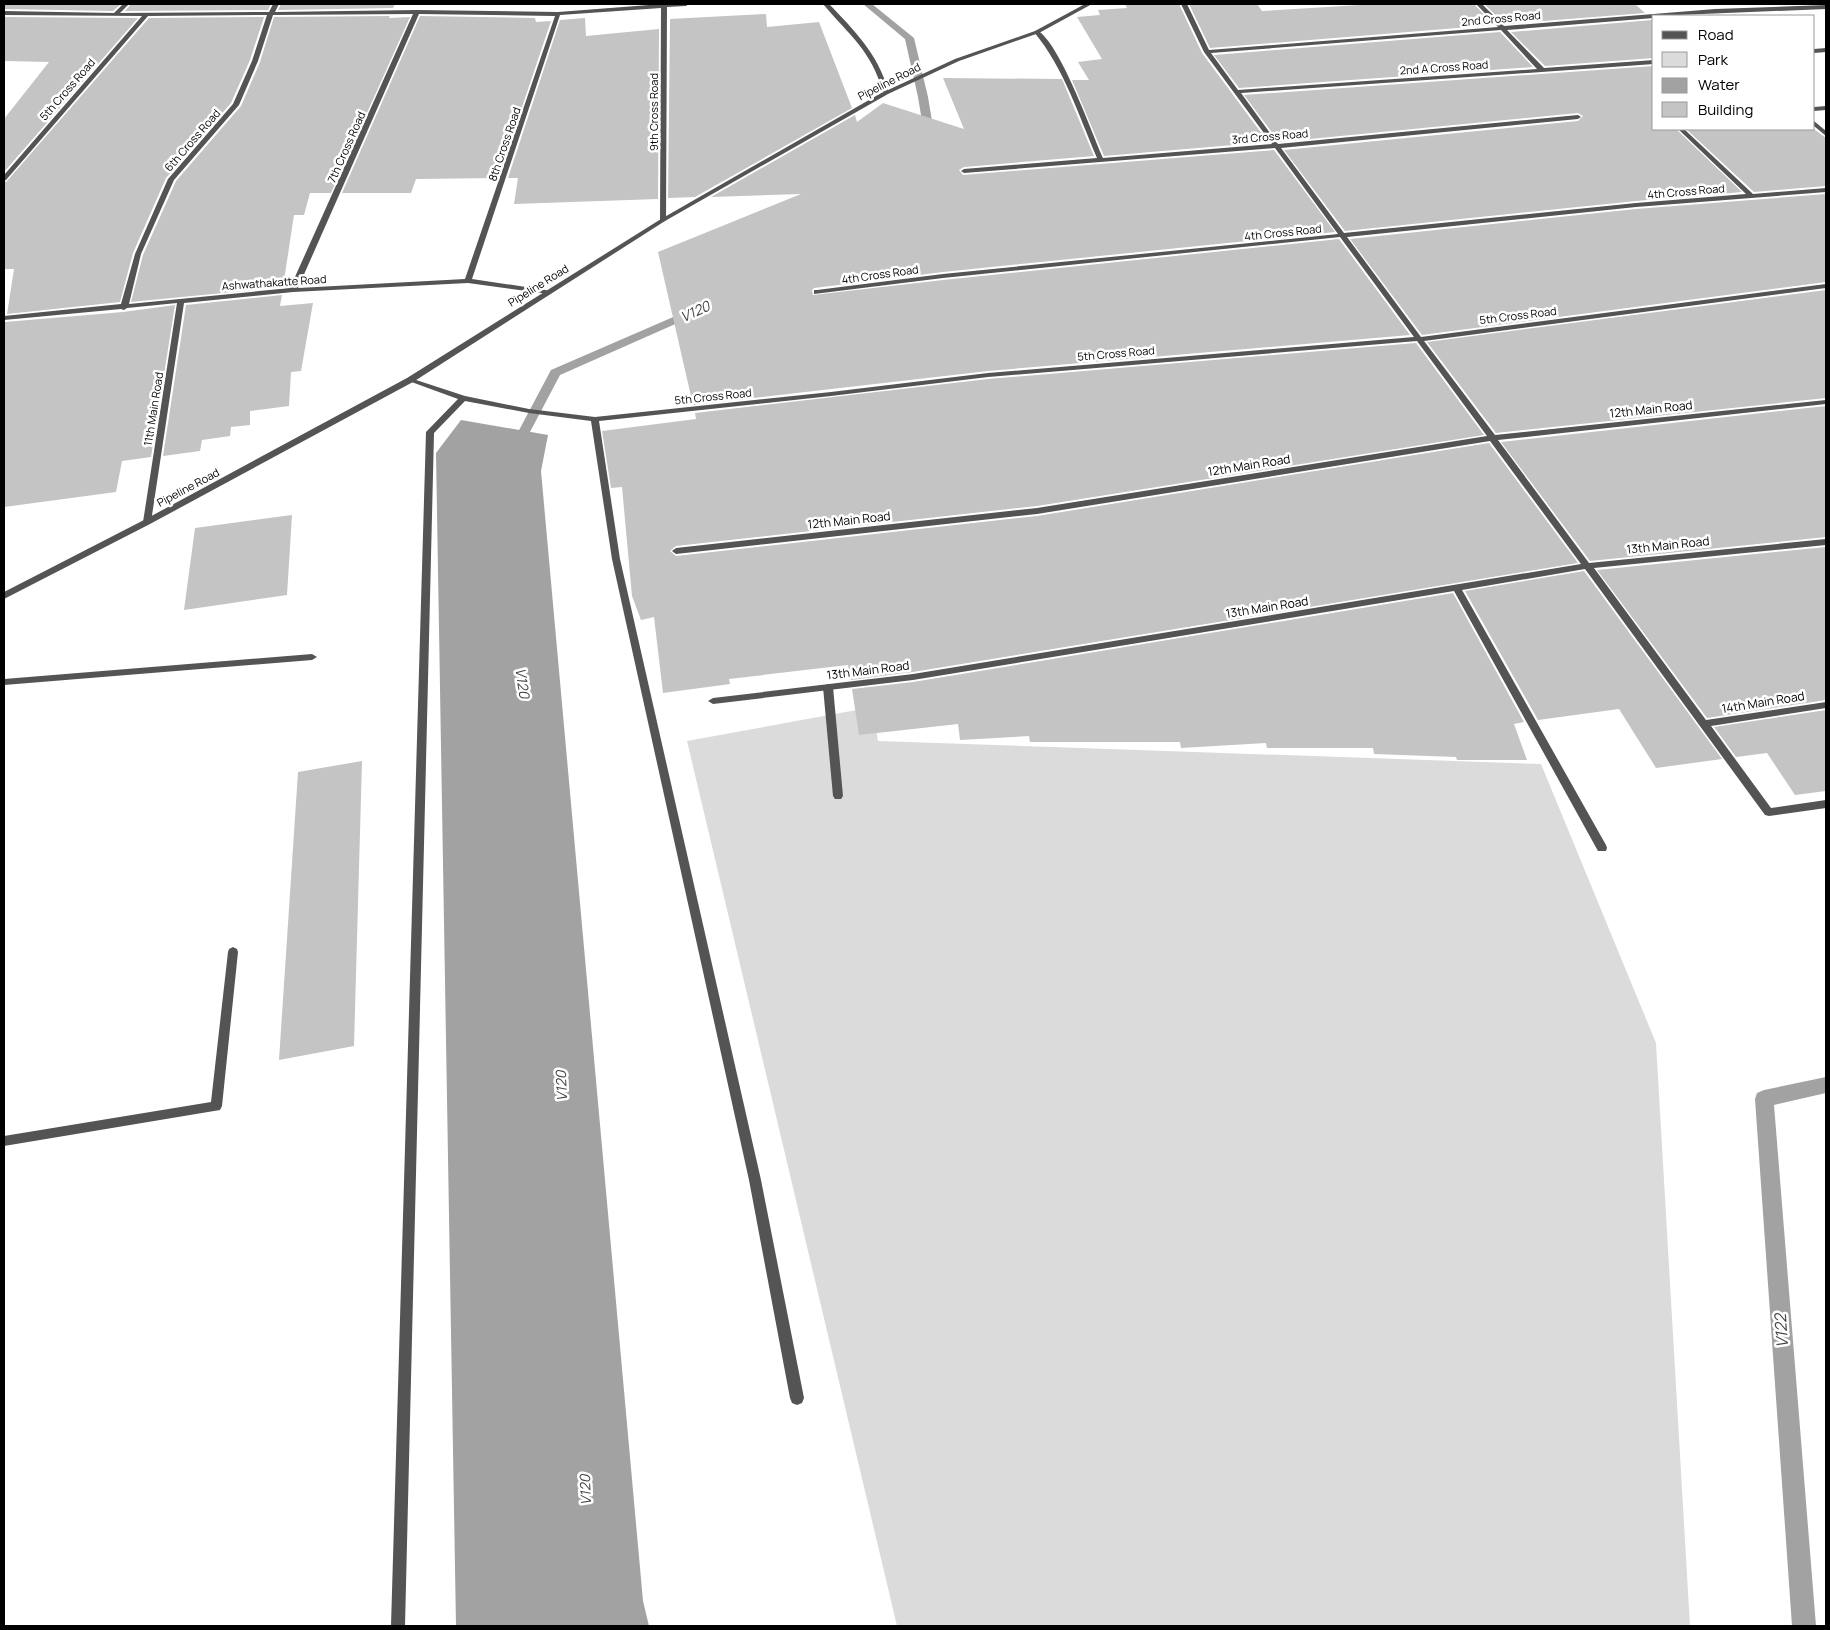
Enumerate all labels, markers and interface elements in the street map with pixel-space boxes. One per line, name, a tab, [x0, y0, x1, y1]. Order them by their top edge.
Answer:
street label: 2nd Cross Road	[1461, 7, 1541, 29]
legend	[1652, 15, 1815, 130]
text: Road	[1698, 24, 1734, 45]
text: Park	[1698, 49, 1728, 70]
street label: 5th Cross Road	[36, 55, 98, 123]
street label: 2nd A Cross Road	[1399, 56, 1489, 78]
street label: Pipeline Road	[855, 59, 923, 103]
street label: 9th Cross Road	[646, 73, 661, 151]
text: Water	[1698, 74, 1740, 95]
text: Building	[1698, 99, 1753, 120]
street label: 8th Cross Road	[484, 105, 524, 183]
street label: 6th Cross Road	[161, 106, 223, 174]
street label: 7th Cross Road	[324, 109, 368, 185]
street label: 3rd Cross Road	[1231, 125, 1309, 147]
street label: 4th Cross Road	[1647, 180, 1725, 202]
street label: 4th Cross Road	[1244, 220, 1322, 244]
street label: Pipeline Road	[505, 260, 571, 310]
street label: 4th Cross Road	[841, 261, 919, 287]
street label: Ashwathakatte Road	[221, 271, 327, 293]
water label: V120	[677, 295, 714, 326]
street label: 5th Cross Road	[1479, 303, 1557, 327]
street label: 5th Cross Road	[1077, 342, 1155, 364]
street label: 11th Main Road	[140, 371, 166, 447]
street label: 5th Cross Road	[674, 384, 752, 408]
street label: 12th Main Road	[1609, 396, 1693, 422]
street label: 12th Main Road	[1206, 450, 1292, 480]
street label: Pipeline Road	[154, 464, 222, 510]
street label: 12th Main Road	[807, 507, 891, 533]
street label: 13th Main Road	[1626, 532, 1710, 558]
street label: 13th Main Road	[1225, 592, 1309, 622]
street label: 13th Main Road	[826, 656, 910, 684]
water label: V120	[511, 666, 535, 701]
street label: 14th Main Road	[1720, 687, 1806, 717]
water label: V120	[551, 1069, 571, 1102]
water label: V122	[1769, 1311, 1793, 1349]
water label: V120	[575, 1473, 595, 1506]

